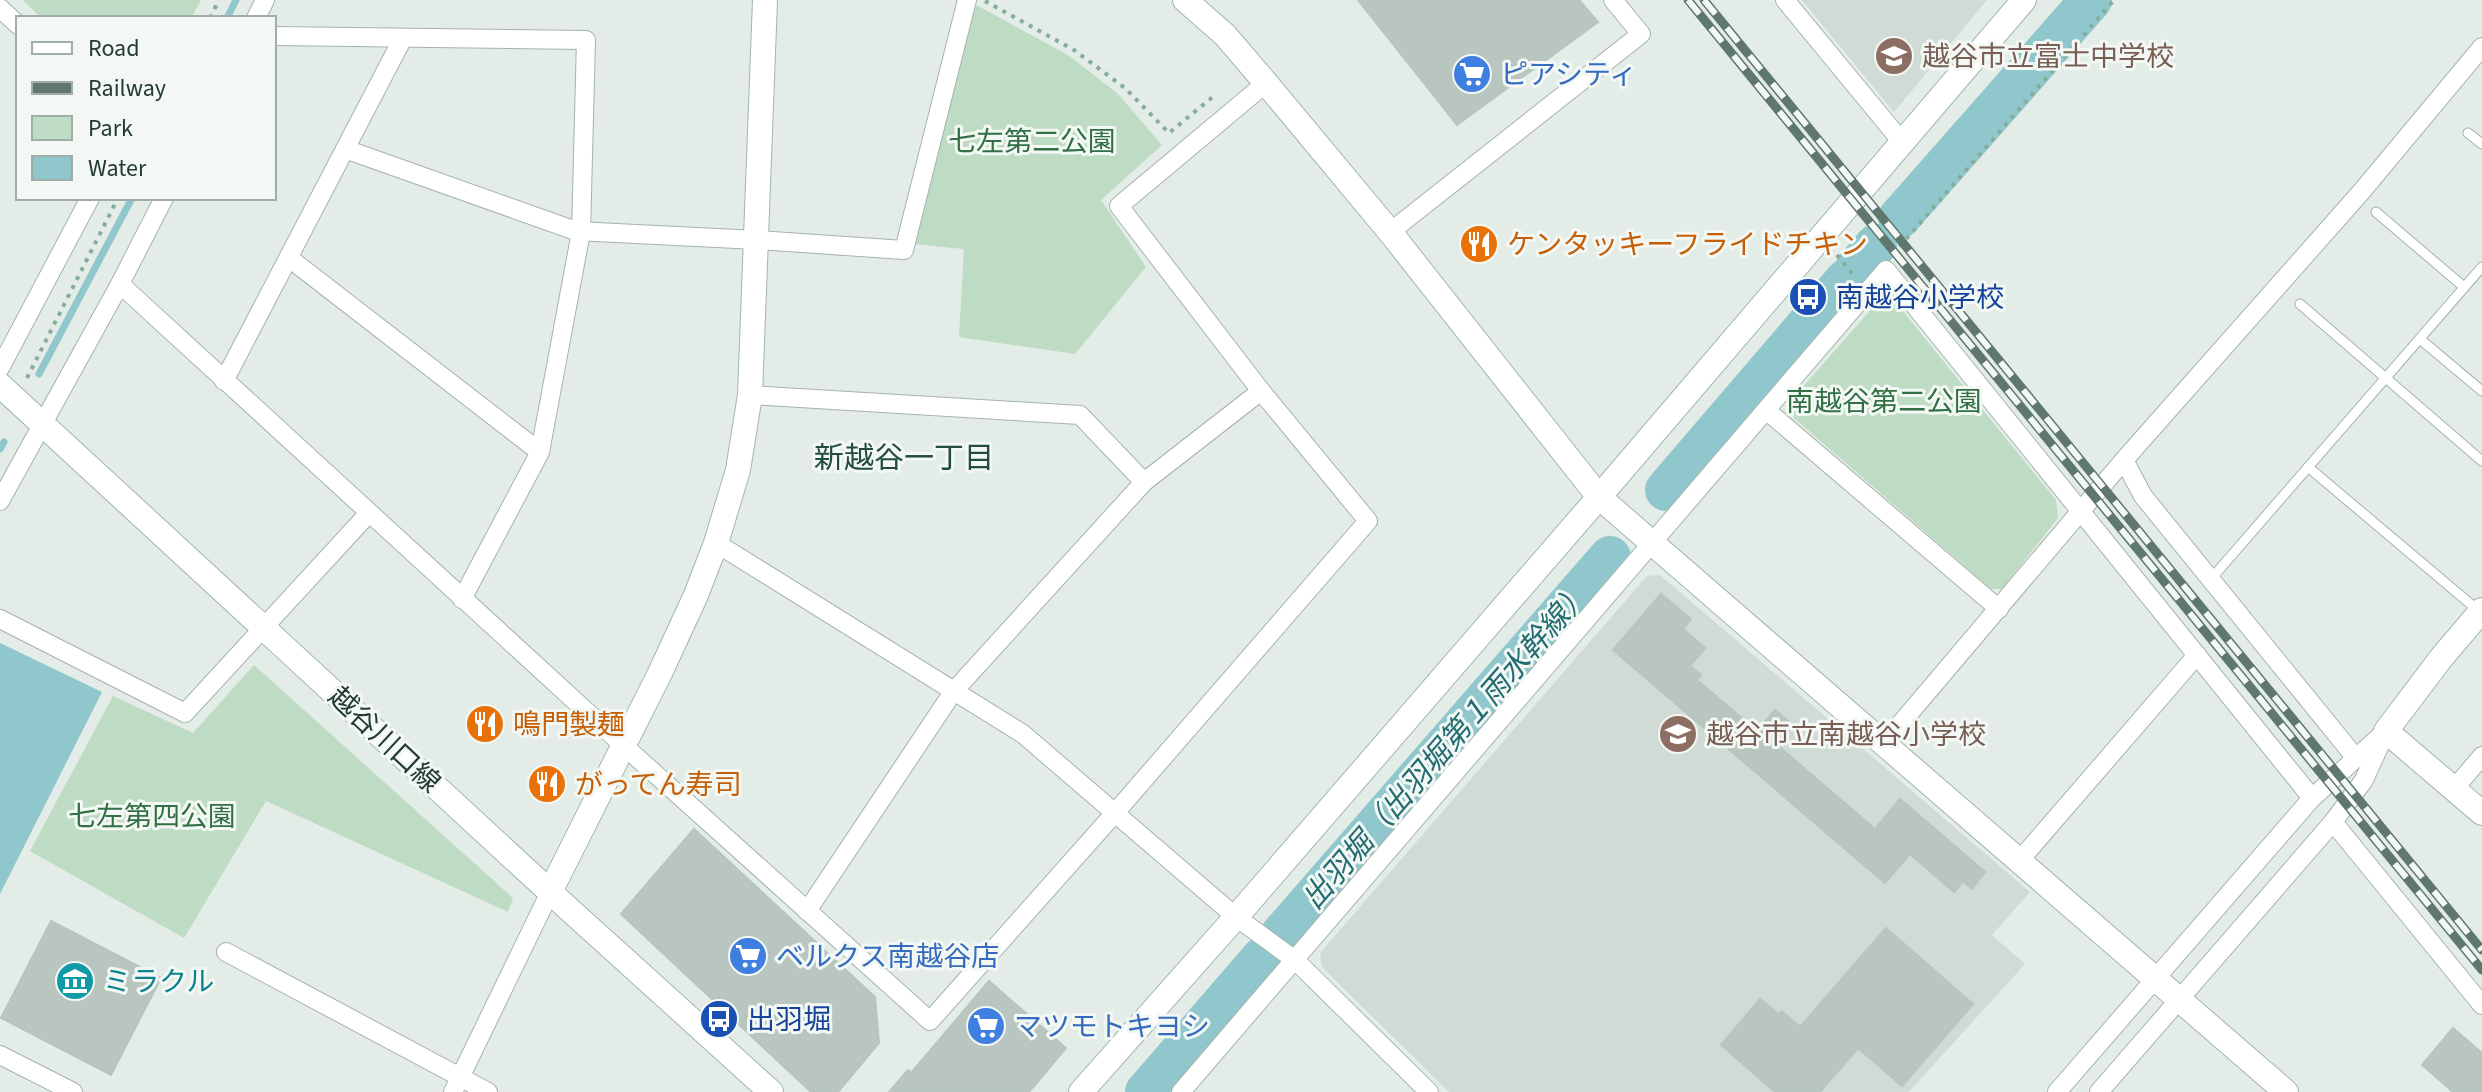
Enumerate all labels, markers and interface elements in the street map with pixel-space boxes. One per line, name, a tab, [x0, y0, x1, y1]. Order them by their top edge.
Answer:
legend	[16, 16, 276, 200]
text: Road	[88, 31, 140, 66]
school or university icon: 越谷市立富士中学校	[1873, 35, 1915, 77]
place label: 越谷市立富士中学校	[1922, 37, 2174, 77]
supermarket icon: ピアシティ	[1451, 53, 1493, 95]
place label: ピアシティ	[1500, 55, 1637, 95]
text: Railway	[88, 71, 166, 106]
text: Park	[88, 111, 133, 146]
park label: 七左第二公園	[948, 122, 1116, 162]
text: Water	[88, 151, 147, 186]
restaurant icon: ケンタッキーフライドチキン	[1458, 223, 1500, 265]
place label: ケンタッキーフライドチキン	[1507, 225, 1868, 265]
bus stop icon: 南越谷小学校	[1787, 276, 1829, 318]
place label: 南越谷小学校	[1836, 278, 2004, 318]
park label: 南越谷第二公園	[1786, 382, 1982, 422]
district label: 新越谷一丁目	[814, 437, 994, 480]
water label: 出羽堀（出羽堀第１雨水幹線）	[1292, 574, 1600, 919]
street label: 越谷川口線	[319, 677, 449, 802]
restaurant icon: 鳴門製麺	[464, 703, 506, 745]
place label: 鳴門製麺	[513, 705, 625, 745]
school or university icon: 越谷市立南越谷小学校	[1657, 713, 1699, 755]
place label: 越谷市立南越谷小学校	[1706, 715, 1986, 755]
restaurant icon: がってん寿司	[526, 763, 568, 805]
place label: がってん寿司	[575, 765, 742, 805]
park label: 七左第四公園	[68, 797, 236, 837]
supermarket icon: ベルクス南越谷店	[727, 935, 769, 977]
place label: ベルクス南越谷店	[776, 937, 999, 977]
museum icon: ミラクル	[54, 960, 96, 1002]
place label: ミラクル	[103, 962, 214, 1002]
bus stop icon: 出羽堀	[698, 998, 740, 1040]
place label: 出羽堀	[747, 1000, 831, 1040]
supermarket icon: マツモトキヨシ	[965, 1005, 1007, 1047]
place label: マツモトキヨシ	[1014, 1007, 1210, 1047]

